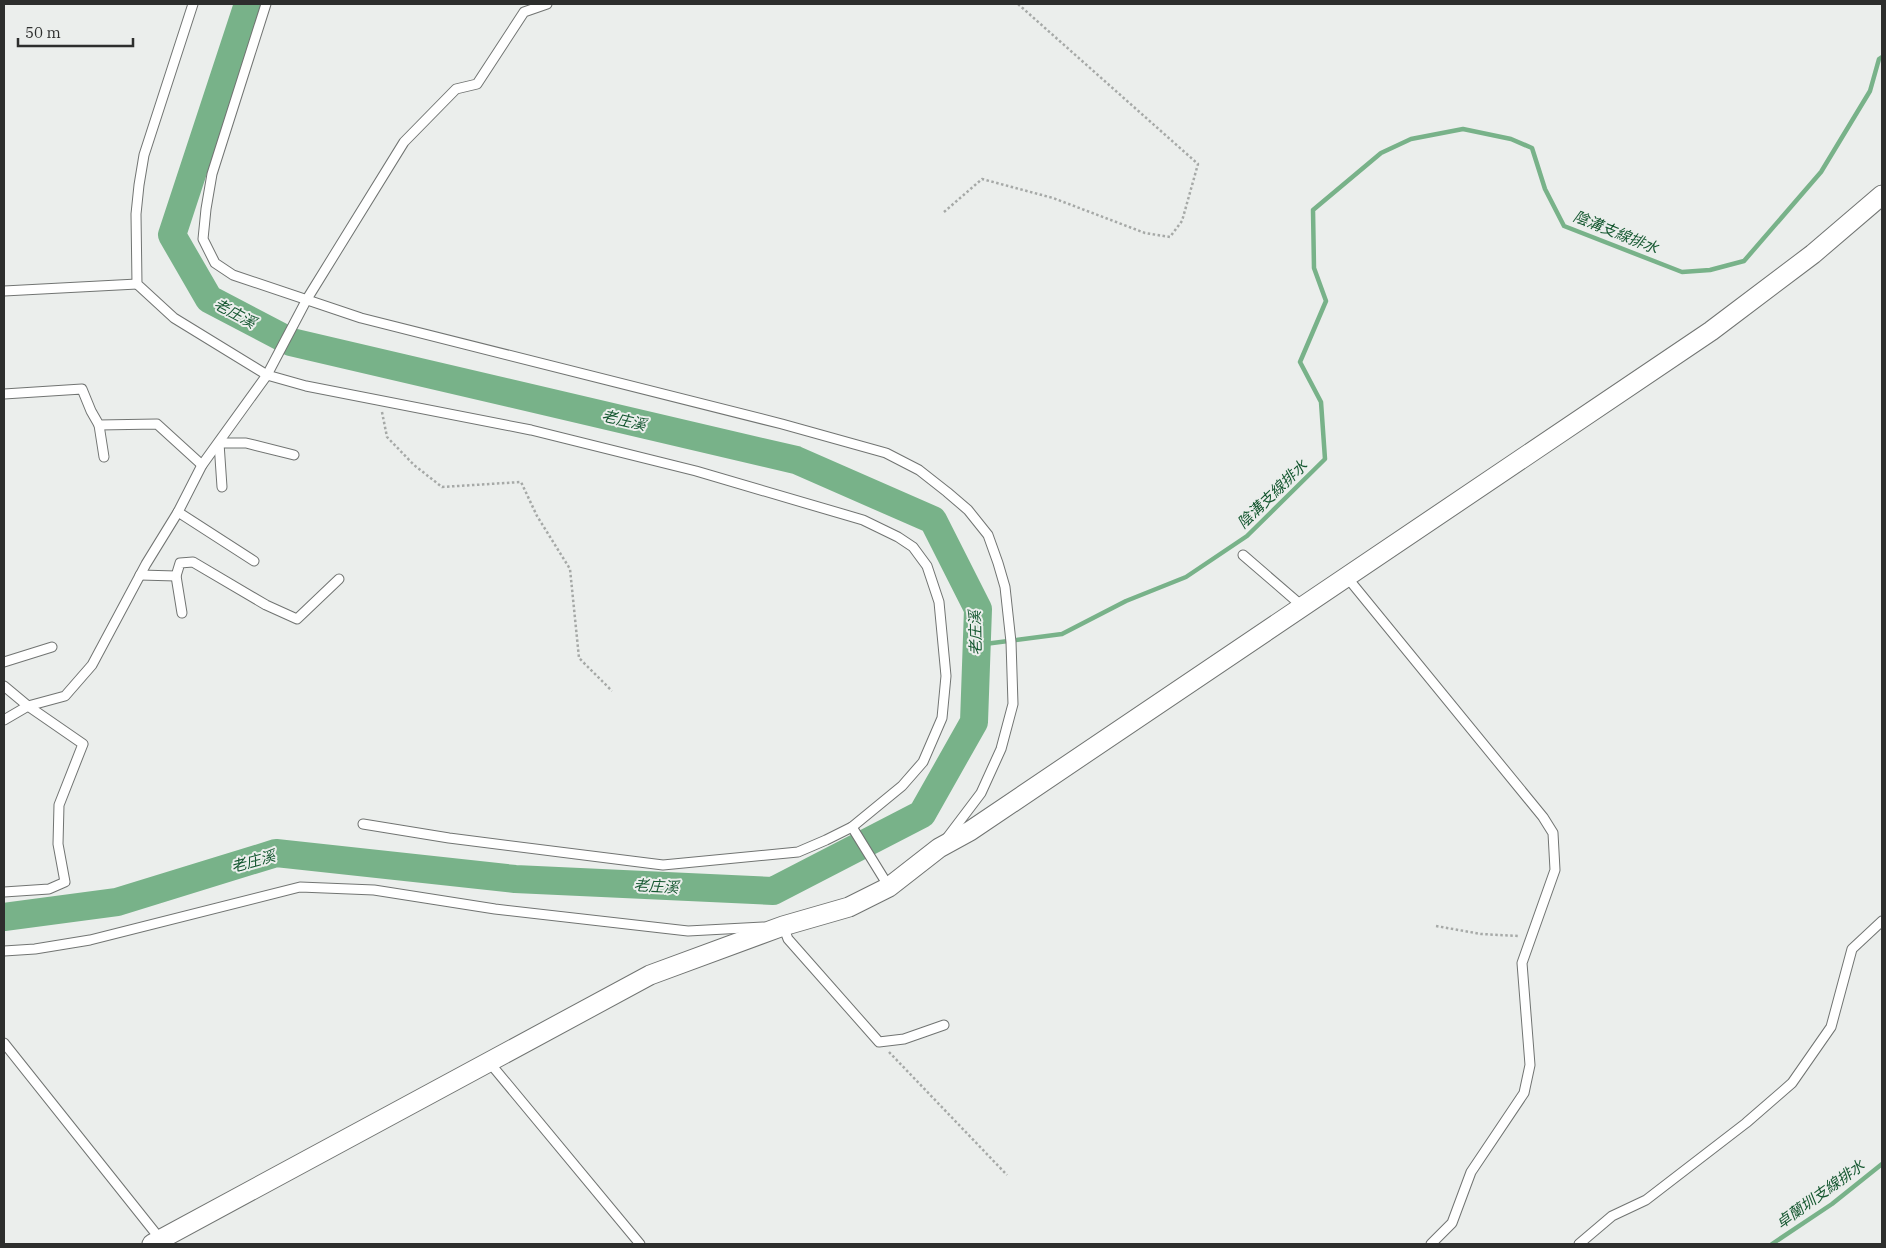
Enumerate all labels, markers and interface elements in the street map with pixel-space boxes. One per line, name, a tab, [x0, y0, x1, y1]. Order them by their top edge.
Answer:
scale bar	[18, 15, 132, 47]
text: 50 m	[25, 23, 61, 42]
water label: 陰溝支線排水	[1571, 206, 1662, 258]
water label: 老庄溪	[211, 294, 261, 333]
water label: 老庄溪	[600, 406, 650, 435]
water label: 陰溝支線排水	[1233, 455, 1312, 532]
water label: 老庄溪	[965, 608, 985, 656]
water label: 老庄溪	[229, 845, 279, 876]
water label: 老庄溪	[633, 875, 681, 897]
water label: 卓蘭圳支線排水	[1772, 1155, 1869, 1233]

